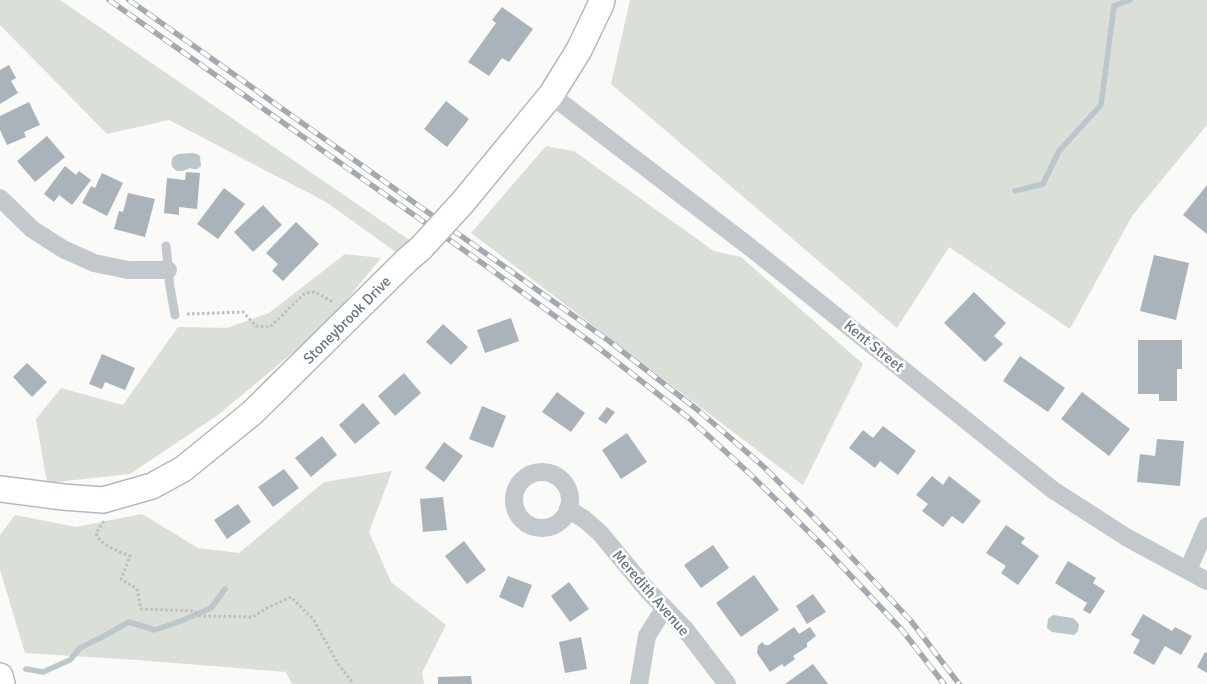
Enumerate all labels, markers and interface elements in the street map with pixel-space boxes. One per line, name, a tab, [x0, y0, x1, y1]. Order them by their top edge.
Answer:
street label: Stoneybrook Drive	[299, 272, 395, 368]
street label: Kent Street	[840, 316, 908, 376]
street label: Meredith Avenue	[609, 546, 693, 640]

